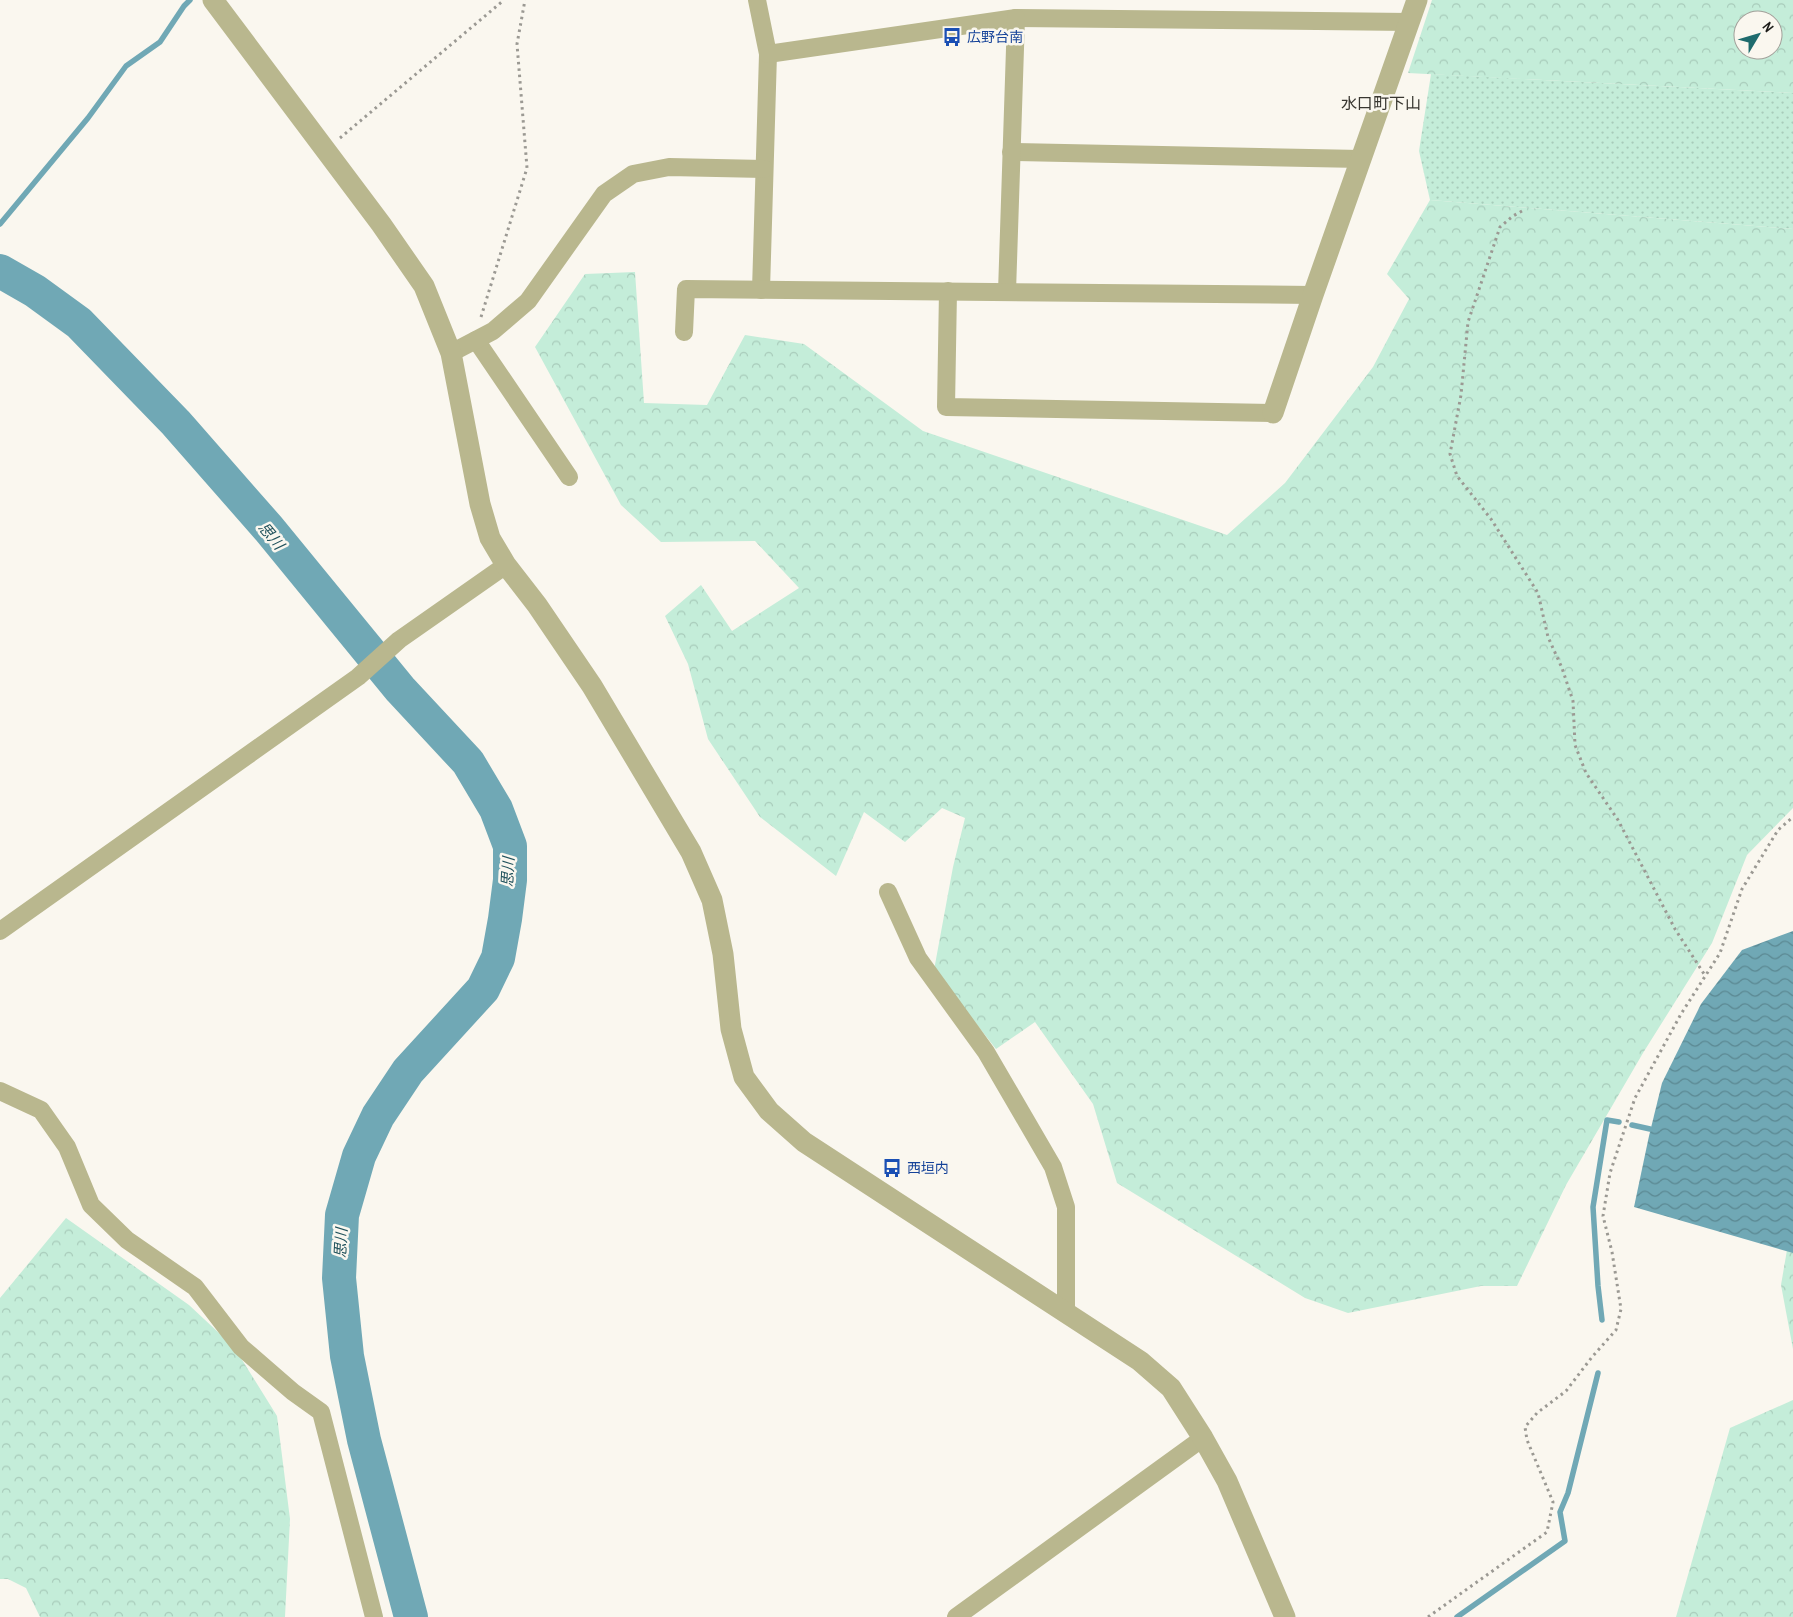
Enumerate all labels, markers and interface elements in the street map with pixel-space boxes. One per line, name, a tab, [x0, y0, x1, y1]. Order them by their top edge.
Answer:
north arrow	[1733, 10, 1783, 60]
text: N	[1759, 18, 1778, 36]
bus stop icon: 広野台南	[941, 26, 963, 48]
place label: 広野台南	[967, 28, 1023, 46]
district label: 水口町下山	[1341, 92, 1421, 114]
water label: 思川	[254, 517, 290, 555]
water label: 思川	[496, 854, 519, 888]
bus stop icon: 西垣内	[881, 1157, 903, 1179]
place label: 西垣内	[907, 1159, 949, 1177]
water label: 思川	[329, 1225, 352, 1259]

